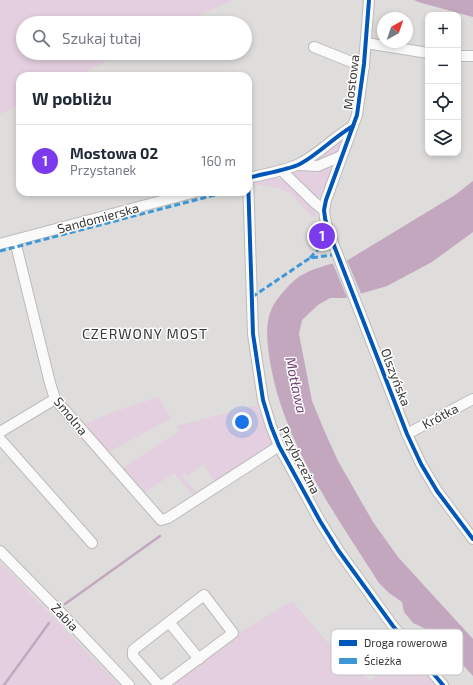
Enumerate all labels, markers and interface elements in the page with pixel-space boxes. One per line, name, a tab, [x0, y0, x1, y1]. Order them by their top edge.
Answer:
north arrow	[377, 12, 413, 48]
map controls	[425, 12, 461, 156]
button: +	[425, 12, 461, 48]
search box	[16, 16, 252, 60]
icon: search	[30, 27, 52, 49]
text: Szukaj tutaj	[62, 29, 141, 47]
button: −	[425, 48, 461, 84]
street label: Mostowa	[340, 53, 362, 111]
button: locate	[425, 84, 461, 120]
text: W pobliżu	[32, 88, 112, 108]
button: layers	[425, 120, 461, 156]
text: Mostowa 02	[70, 144, 158, 162]
text: 1	[42, 153, 48, 169]
text: 160 m	[201, 153, 236, 169]
text: Przystanek	[70, 162, 136, 178]
street label: Sandomierska	[55, 199, 141, 237]
pin: 1	[309, 221, 335, 251]
district label: CZERWONY MOST	[82, 325, 208, 342]
street label: Olszyńska	[378, 346, 414, 408]
water label: Motława	[282, 355, 311, 415]
street label: Smolna	[51, 394, 91, 438]
street label: Krótka	[419, 400, 461, 432]
your location	[232, 412, 252, 432]
street label: Przybrzeżna	[276, 423, 324, 497]
street label: Żabia	[48, 600, 82, 634]
legend	[331, 629, 463, 675]
text: Droga rowerowa	[364, 636, 447, 649]
text: Ścieżka	[364, 654, 401, 667]

